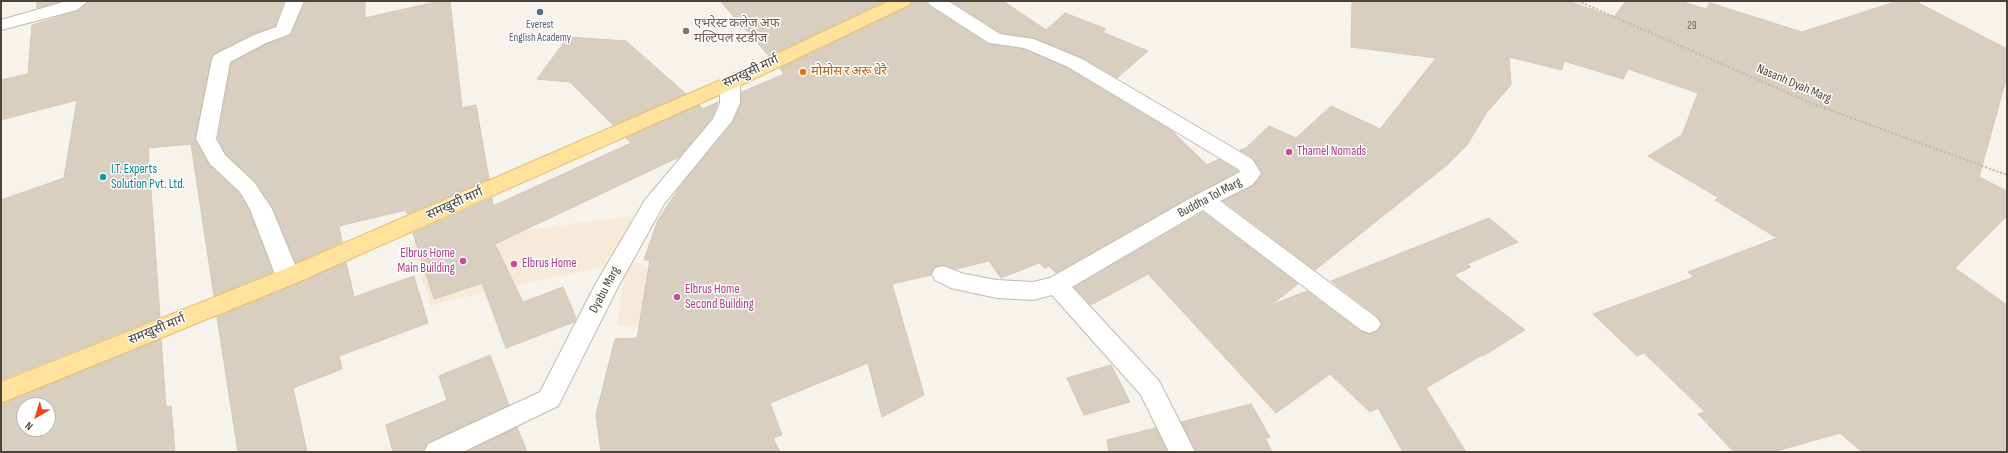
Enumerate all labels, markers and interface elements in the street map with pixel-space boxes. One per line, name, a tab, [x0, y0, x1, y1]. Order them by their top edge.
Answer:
marker: Everest English Academy	[535, 7, 545, 17]
place label: एभरेस्ट कलेज अफ मल्टिपल स्टडीज	[694, 16, 780, 47]
place label: Everest English Academy	[509, 18, 571, 44]
house number: 29	[1687, 19, 1697, 33]
marker: एभरेस्ट कलेज अफ मल्टिपल स्टडीज	[681, 26, 691, 36]
street label: समखुसी मार्ग	[721, 52, 781, 92]
street label: Nasanh Dyah Marg	[1754, 61, 1834, 107]
place label: मोमोस र अरू धेरै	[811, 64, 887, 80]
marker: मोमोस र अरू धेरै	[798, 67, 808, 77]
place label: Thamel Nomads	[1297, 144, 1366, 160]
marker: Thamel Nomads	[1284, 147, 1294, 157]
place label: I.T. Experts Solution Pvt. Ltd.	[111, 162, 185, 193]
marker: I.T. Experts Solution Pvt. Ltd.	[98, 172, 108, 182]
street label: Buddha Tol Marg	[1175, 175, 1245, 221]
street label: समखुसी मार्ग	[424, 185, 486, 223]
place label: Elbrus Home Main Building	[398, 246, 455, 277]
marker: Elbrus Home Main Building	[458, 256, 468, 266]
place label: Elbrus Home	[522, 256, 577, 272]
marker: Elbrus Home	[509, 259, 519, 269]
street label: Dyabu Marg	[586, 264, 624, 316]
place label: Elbrus Home Second Building	[685, 282, 754, 313]
marker: Elbrus Home Second Building	[672, 292, 682, 302]
street label: समखुसी मार्ग	[126, 312, 188, 348]
north arrow	[16, 397, 56, 437]
text: N	[23, 419, 35, 433]

